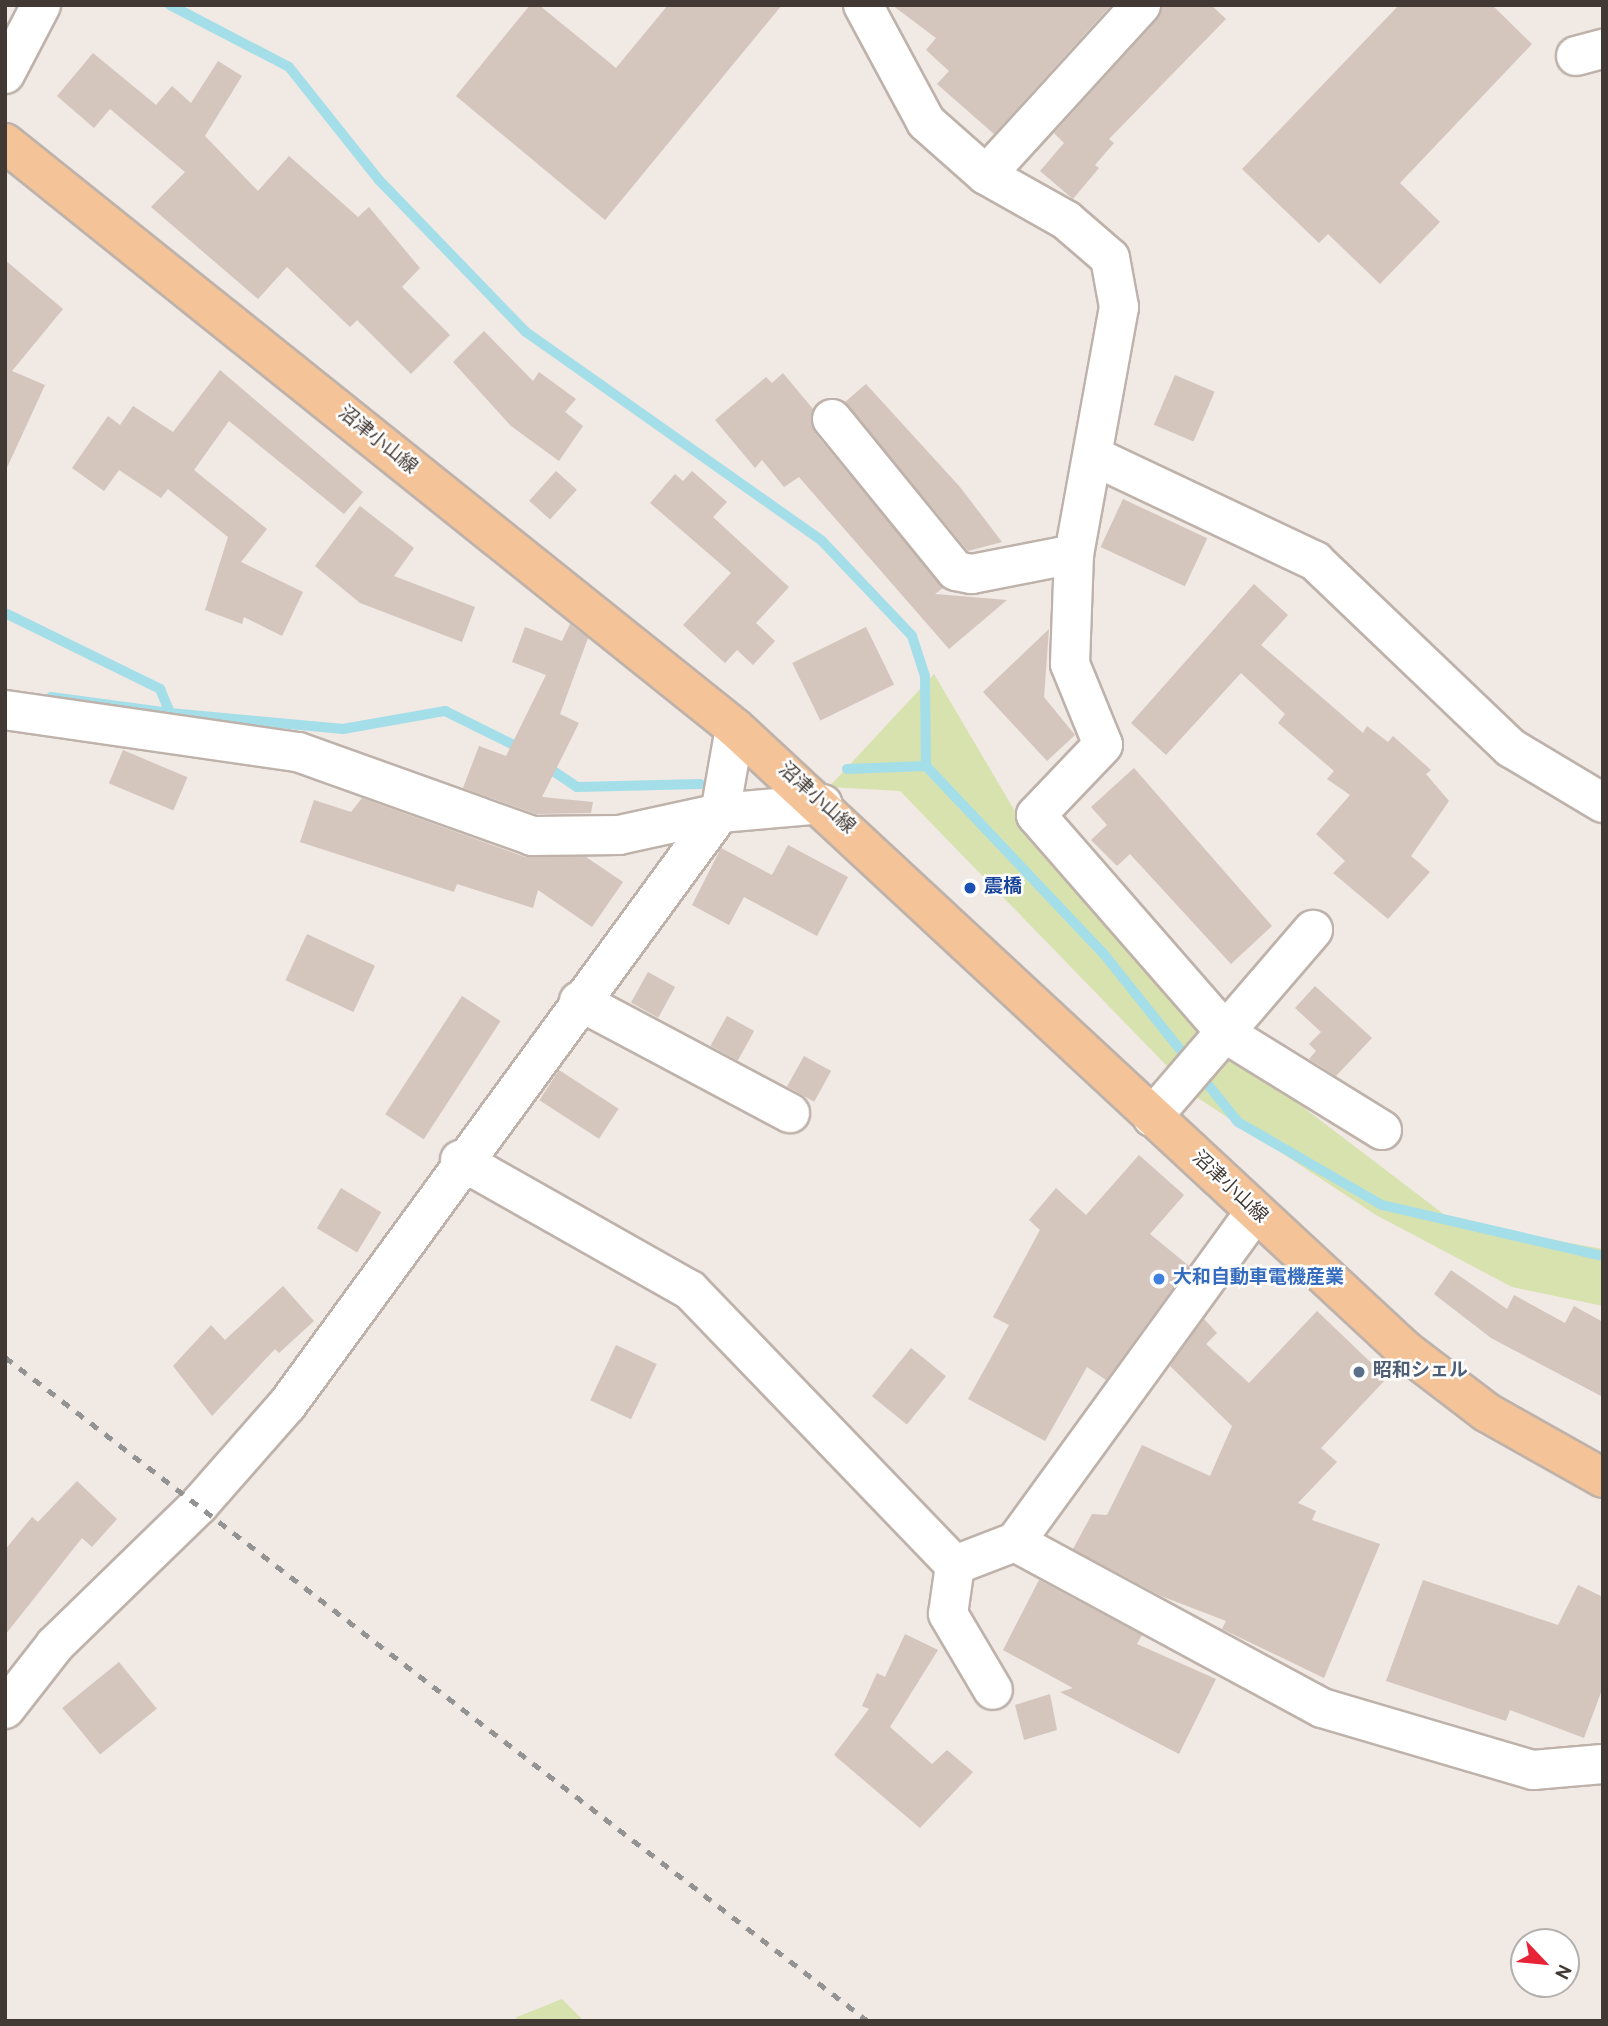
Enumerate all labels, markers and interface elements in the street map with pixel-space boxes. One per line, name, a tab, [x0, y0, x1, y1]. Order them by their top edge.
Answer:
street label: 沼津小山線	[333, 402, 421, 480]
street label: 沼津小山線	[773, 759, 859, 839]
place label: 震橋	[984, 877, 1022, 899]
marker: 震橋	[962, 880, 978, 896]
street label: 沼津小山線	[1186, 1147, 1272, 1229]
place label: 大和自動車電機産業	[1173, 1268, 1344, 1290]
marker: 大和自動車電機産業	[1151, 1271, 1167, 1287]
place label: 昭和シェル	[1373, 1361, 1468, 1383]
marker: 昭和シェル	[1351, 1364, 1367, 1380]
north arrow	[1510, 1928, 1580, 1998]
text: N	[1548, 1960, 1576, 1983]

